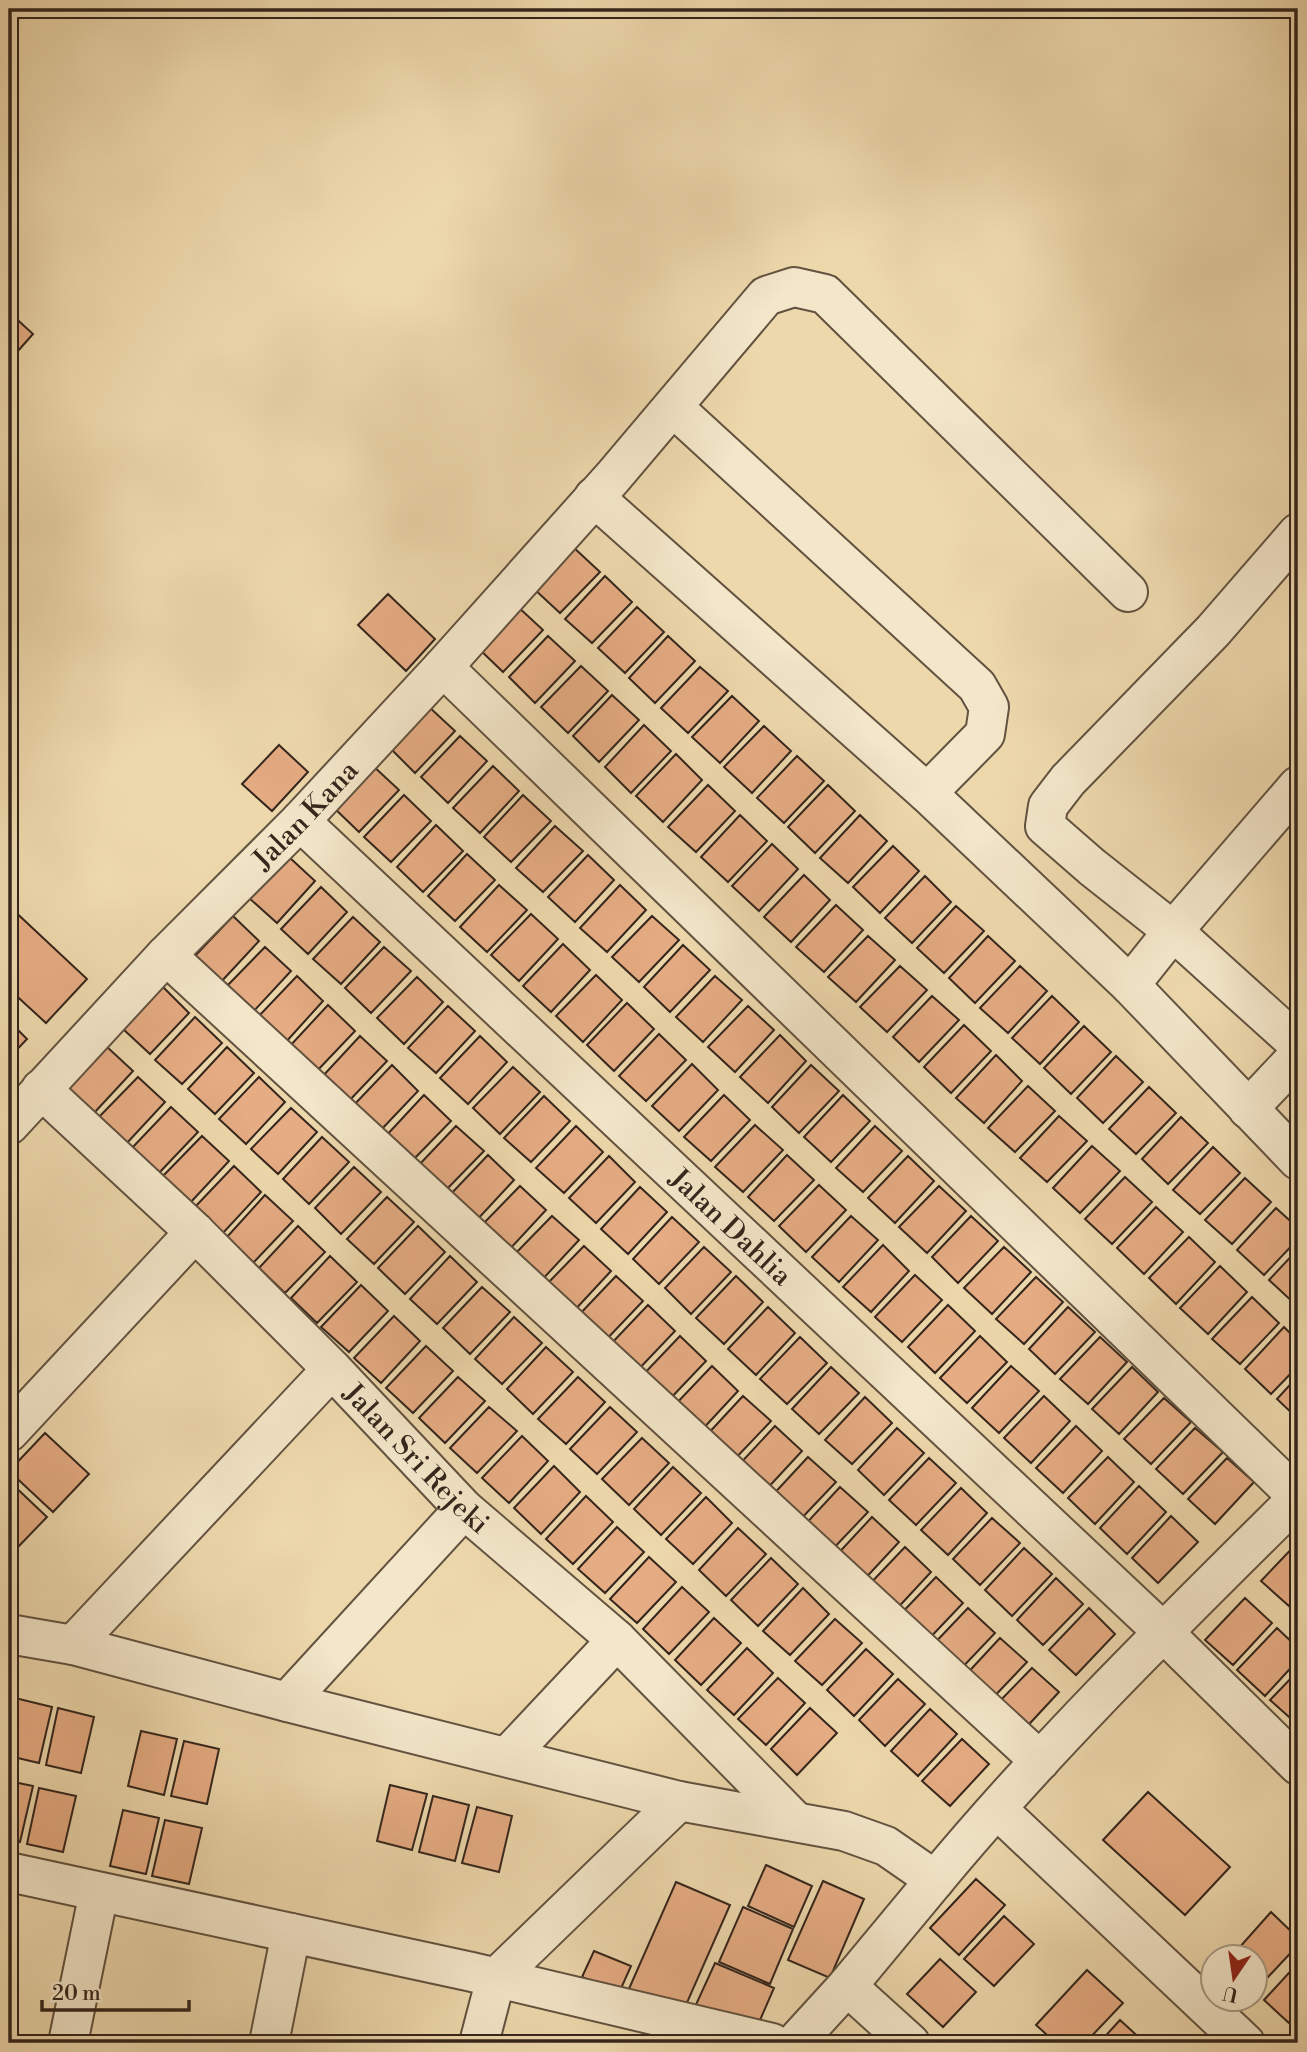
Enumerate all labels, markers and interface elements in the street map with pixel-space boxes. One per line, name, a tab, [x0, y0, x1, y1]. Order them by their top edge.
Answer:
street label: Jalan Kana	[245, 753, 367, 878]
street label: Jalan Dahlia	[661, 1161, 800, 1294]
street label: Jalan Sri Rejeki	[335, 1376, 496, 1542]
north arrow	[1198, 1944, 1268, 2014]
scale bar	[42, 1968, 189, 2012]
text: U	[1220, 1980, 1240, 2007]
text: 20 m	[52, 1981, 101, 2007]

